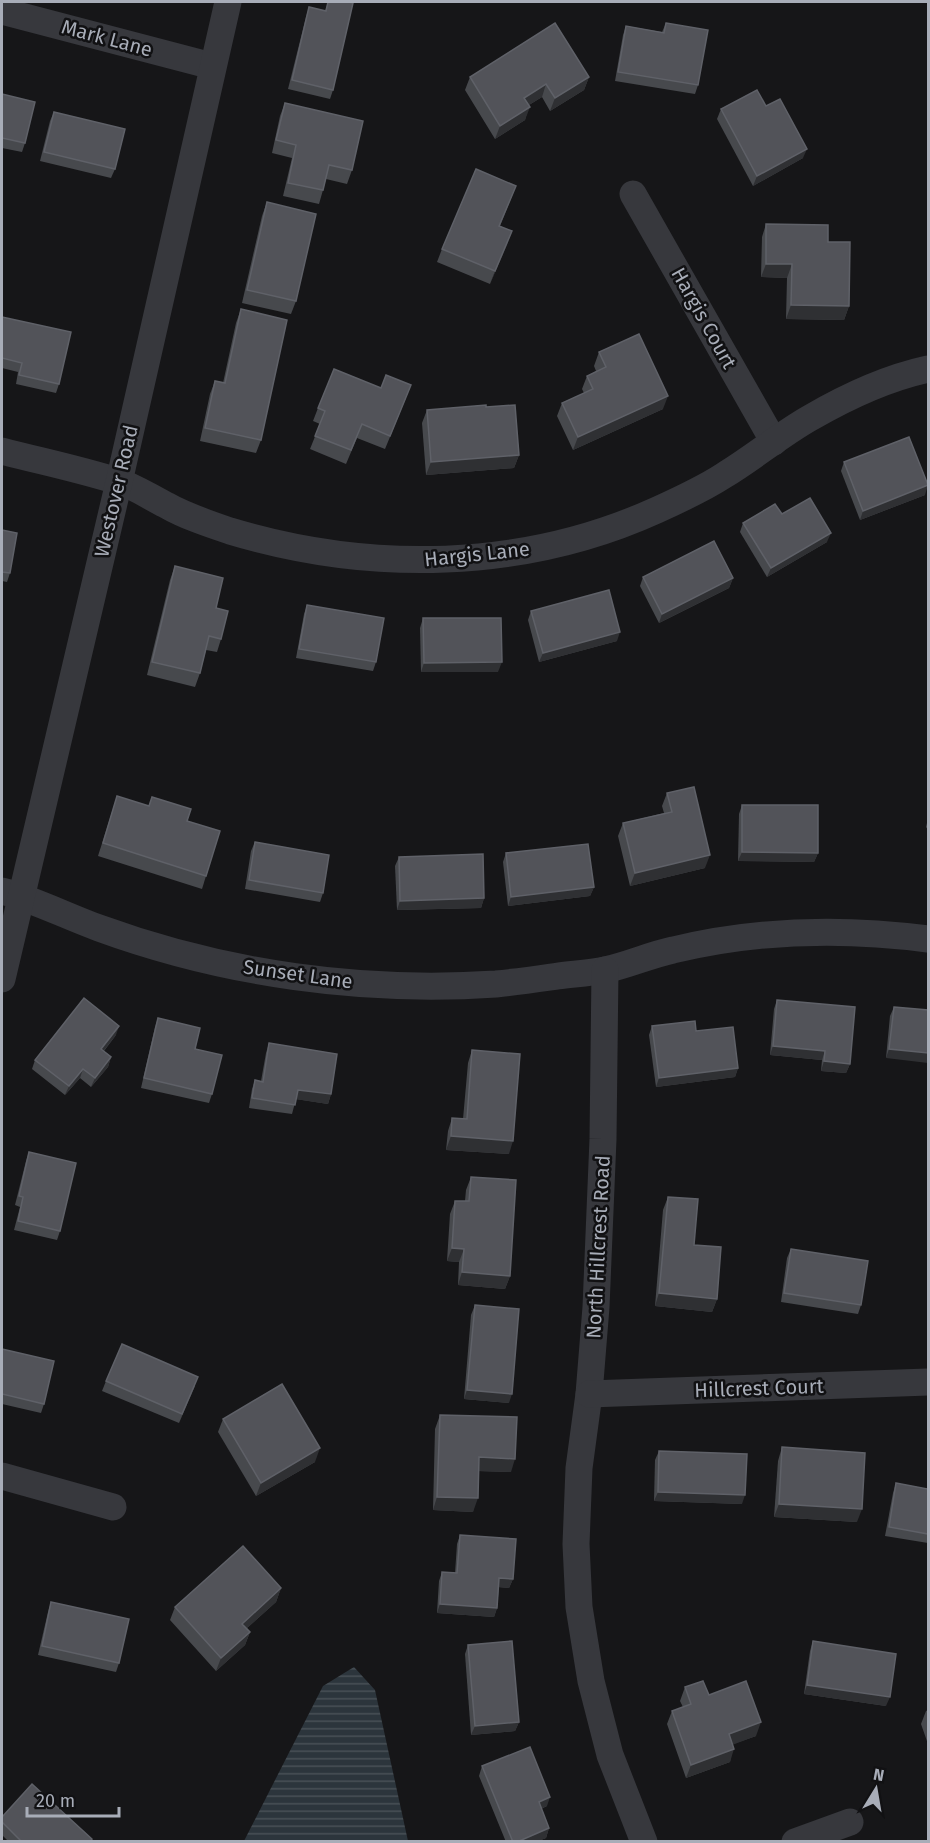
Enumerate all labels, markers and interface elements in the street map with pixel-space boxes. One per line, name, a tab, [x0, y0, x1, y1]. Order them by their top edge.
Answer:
street label: Mark Lane	[59, 14, 155, 62]
street label: Hargis Court	[666, 263, 742, 373]
street label: Westover Road	[89, 423, 143, 559]
street label: Hargis Lane	[423, 537, 531, 571]
street label: Sunset Lane	[242, 954, 354, 994]
street label: North Hillcrest Road	[581, 1155, 615, 1339]
street label: Hillcrest Court	[694, 1374, 825, 1402]
north arrow	[846, 1759, 906, 1819]
text: N	[872, 1764, 886, 1785]
scale bar	[27, 1780, 118, 1818]
text: 20 m	[36, 1790, 75, 1812]

